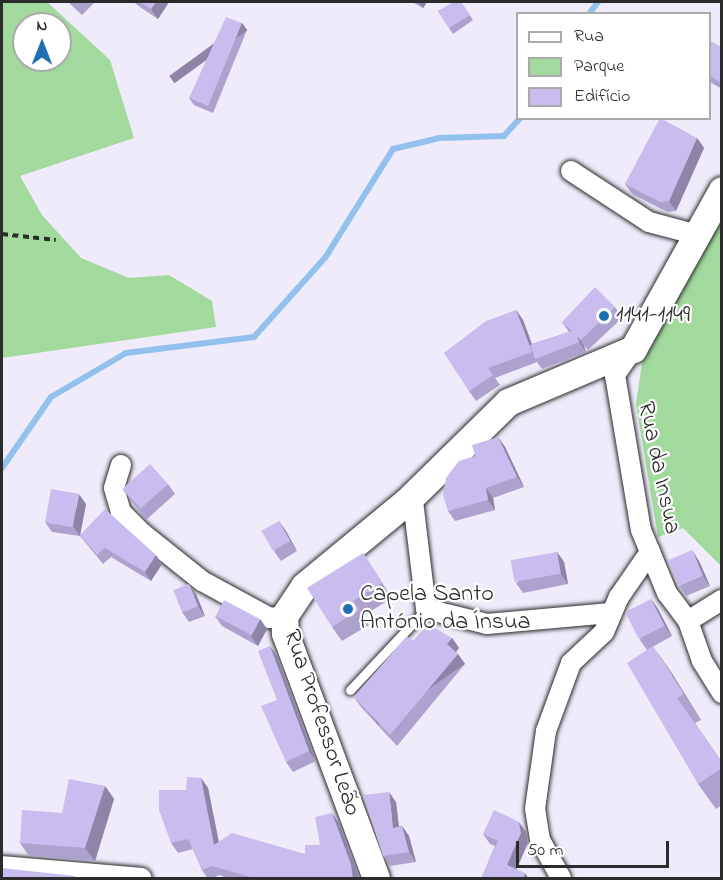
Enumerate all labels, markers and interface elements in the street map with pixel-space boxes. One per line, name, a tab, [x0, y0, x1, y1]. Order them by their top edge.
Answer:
north arrow	[12, 12, 72, 72]
legend	[516, 12, 711, 120]
text: N	[37, 14, 47, 38]
text: Rua	[574, 24, 604, 50]
text: Parque	[574, 54, 624, 80]
text: Edifício	[574, 84, 630, 110]
place label: 1141-1149	[616, 302, 690, 330]
marker: 1141-1149	[597, 309, 611, 323]
street label: Rua da Insua	[630, 399, 686, 537]
place label: Capela Santo António da Ínsua	[360, 581, 531, 637]
marker: Capela Santo António da Ínsua	[341, 602, 355, 616]
street label: Rua Professor Leão	[276, 626, 366, 820]
scale bar	[519, 829, 672, 867]
text: 50 m	[527, 838, 564, 864]

